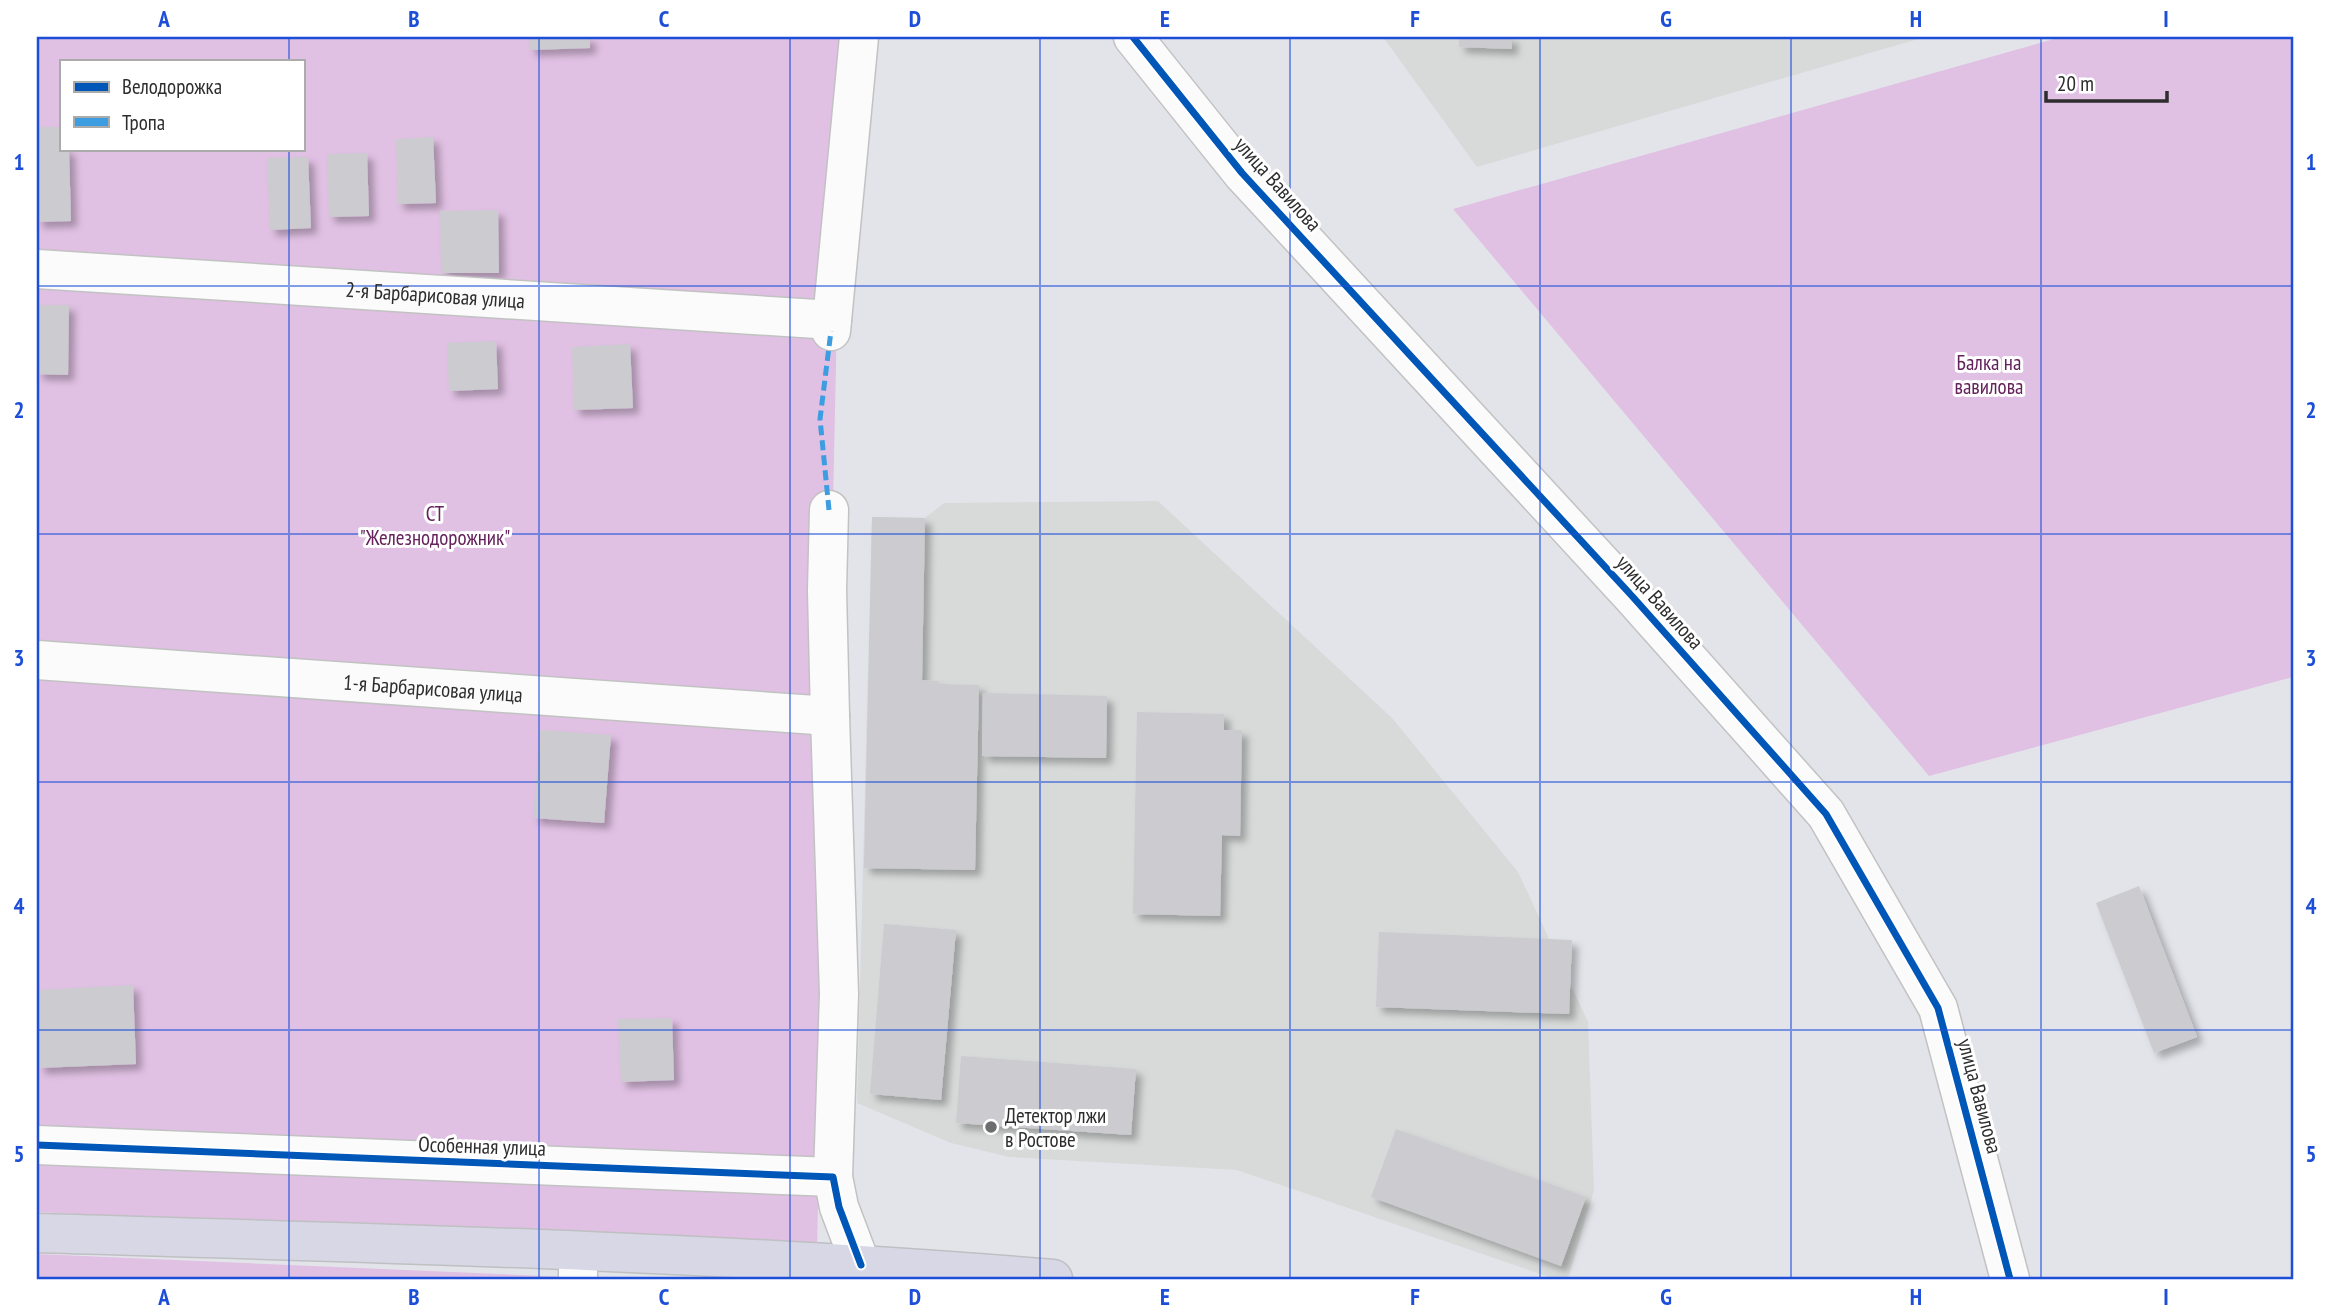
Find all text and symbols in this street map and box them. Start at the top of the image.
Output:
text: A [157,4,170,33]
text: B [408,4,420,33]
text: C [659,4,670,33]
text: D [909,4,921,33]
text: E [1160,4,1170,33]
text: F [1410,4,1420,33]
text: G [1660,4,1672,33]
text: H [1910,4,1922,33]
text: I [2163,4,2169,33]
legend [60,60,304,150]
scale bar [2046,60,2167,104]
text: 20 m [2057,70,2094,97]
text: Велодорожка [122,73,222,100]
text: Тропа [122,109,165,136]
street label: улица Вавилова [1228,131,1328,237]
text: 1 [14,147,25,176]
text: 1 [2306,147,2317,176]
street label: 2-я Барбарисовая улица [345,275,526,314]
park label: Балка на вавилова [1954,349,2024,400]
text: 2 [14,395,25,424]
text: 2 [2306,395,2317,424]
park label: СТ "Железнодорожник" [360,500,510,551]
street label: улица Вавилова [1610,549,1710,655]
text: 3 [14,643,25,672]
text: 3 [2306,643,2317,672]
street label: 1-я Барбарисовая улица [342,668,524,708]
text: 4 [14,891,25,920]
text: 4 [2306,891,2317,920]
street label: улица Вавилова [1952,1036,2008,1156]
place label: Детектор лжи в Ростове [1005,1102,1106,1153]
marker: Детектор лжи в Ростове [983,1119,999,1135]
street label: Особенная улица [418,1130,546,1162]
text: 5 [14,1139,25,1168]
text: 5 [2306,1139,2317,1168]
text: A [157,1282,170,1311]
text: B [408,1282,420,1311]
text: C [659,1282,670,1311]
text: D [909,1282,921,1311]
text: E [1160,1282,1170,1311]
text: F [1410,1282,1420,1311]
text: G [1660,1282,1672,1311]
text: H [1910,1282,1922,1311]
text: I [2163,1282,2169,1311]

